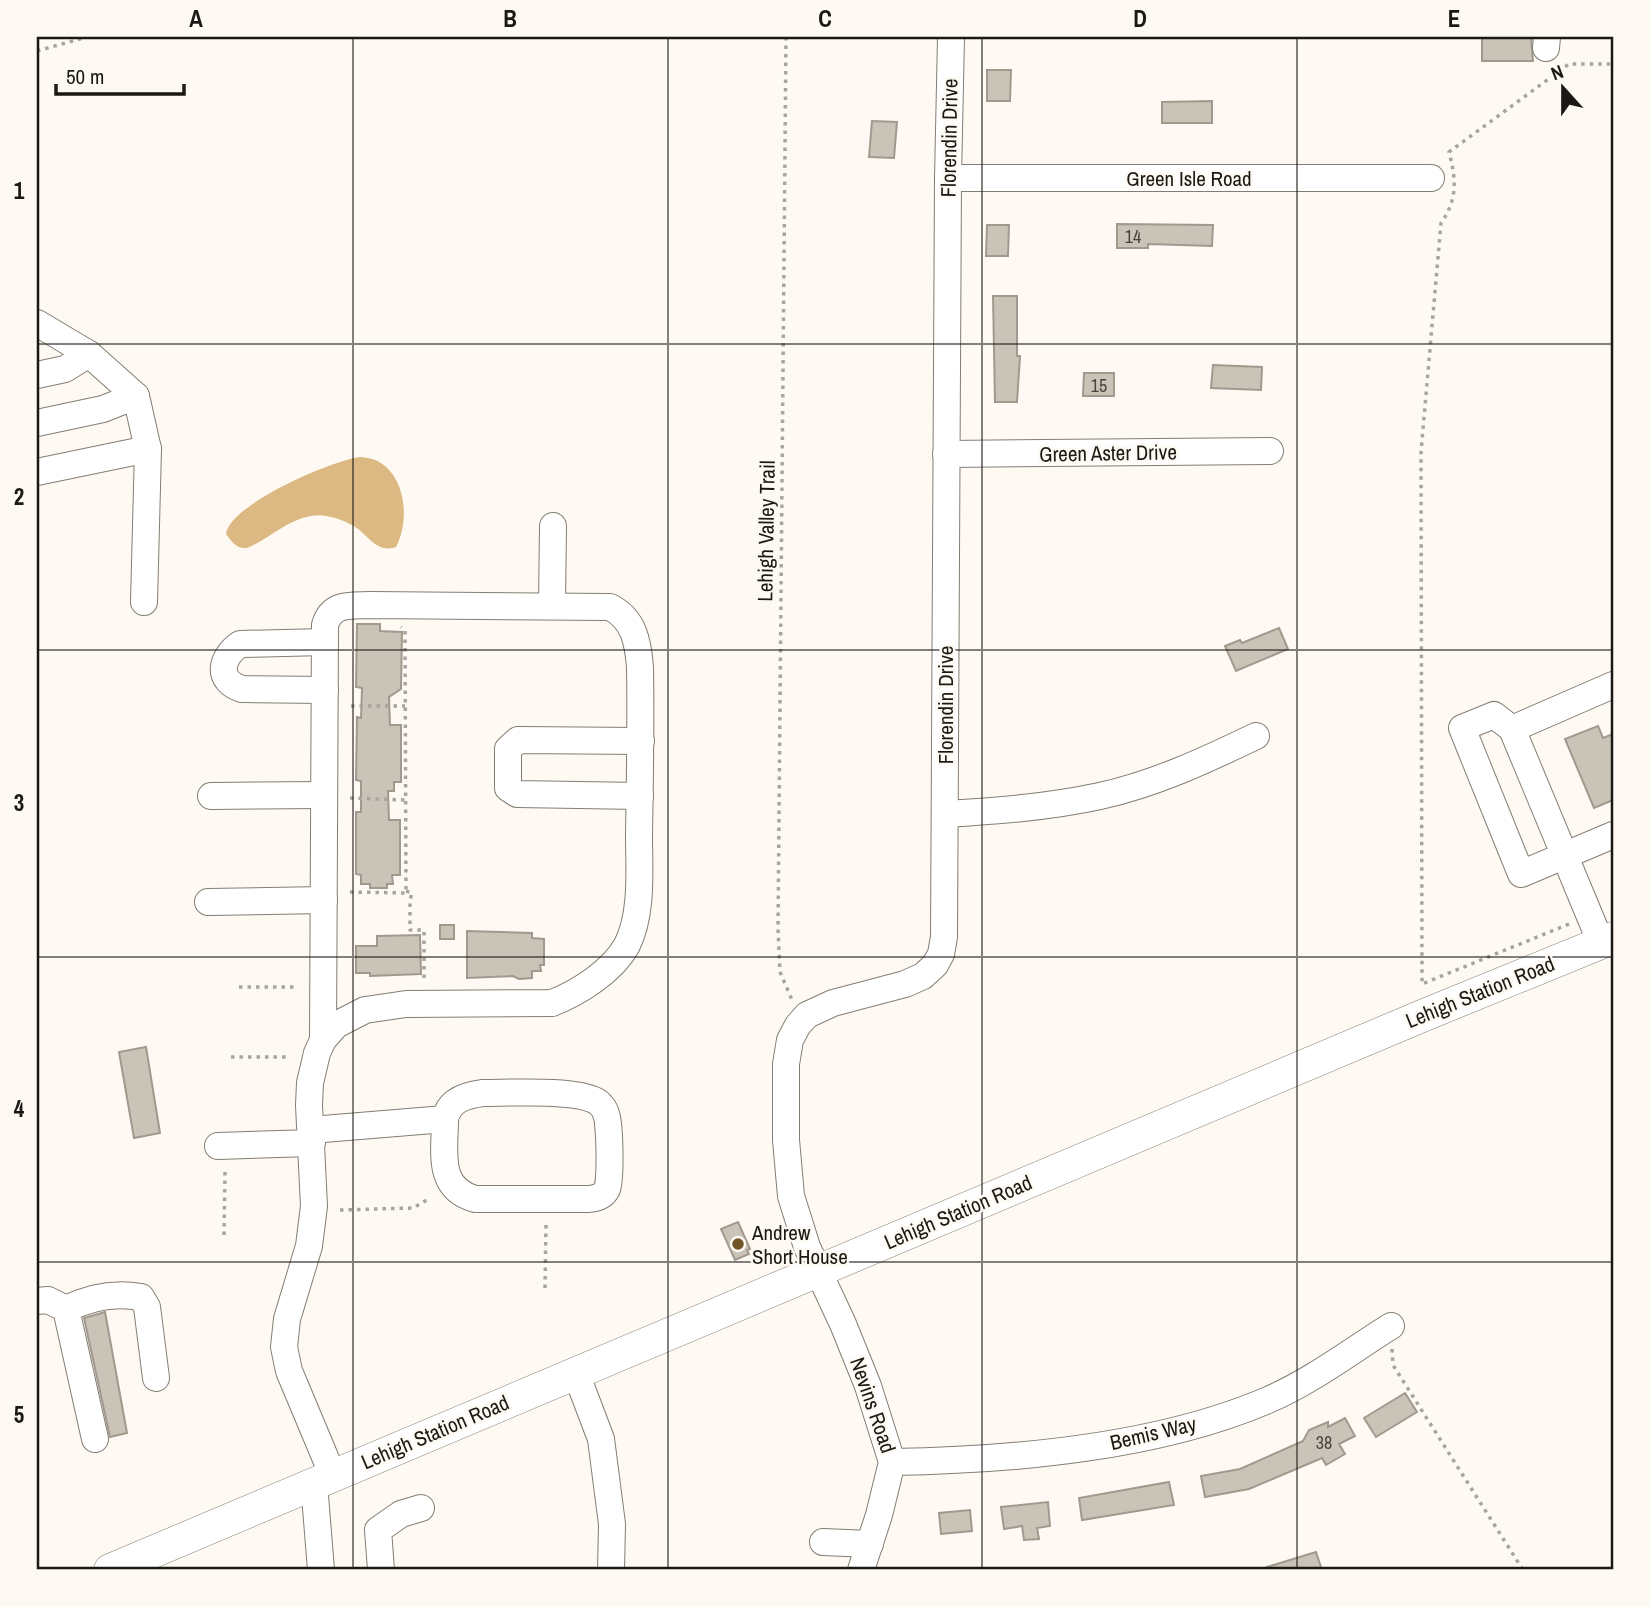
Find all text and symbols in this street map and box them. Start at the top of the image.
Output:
text: A [189,3,203,34]
text: B [503,3,517,34]
text: C [818,3,832,34]
text: D [1133,3,1147,34]
text: E [1448,3,1460,34]
scale bar [56,52,184,96]
north arrow [1528,52,1598,122]
text: N [1547,58,1567,86]
text: 50 m [66,62,104,91]
street label: Florendin Drive [933,78,965,198]
street label: Green Isle Road [1126,164,1252,193]
text: 1 [14,175,25,206]
house number: 14 [1125,224,1141,249]
house number: 15 [1091,373,1107,398]
street label: Green Aster Drive [1039,437,1177,469]
street label: Lehigh Valley Trail [750,460,782,602]
text: 2 [14,481,24,512]
street label: Florendin Drive [931,646,960,764]
text: 3 [14,787,24,818]
street label: Lehigh Station Road [1401,949,1559,1035]
text: 4 [14,1093,25,1124]
street label: Lehigh Station Road [880,1168,1036,1256]
place label: Andrew Short House [751,1218,848,1271]
marker: Andrew Short House [730,1236,746,1252]
street label: Nevins Road [843,1353,903,1457]
street label: Lehigh Station Road [357,1388,513,1476]
text: 5 [14,1399,24,1430]
street label: Bemis Way [1107,1409,1199,1457]
house number: 38 [1316,1430,1332,1455]

